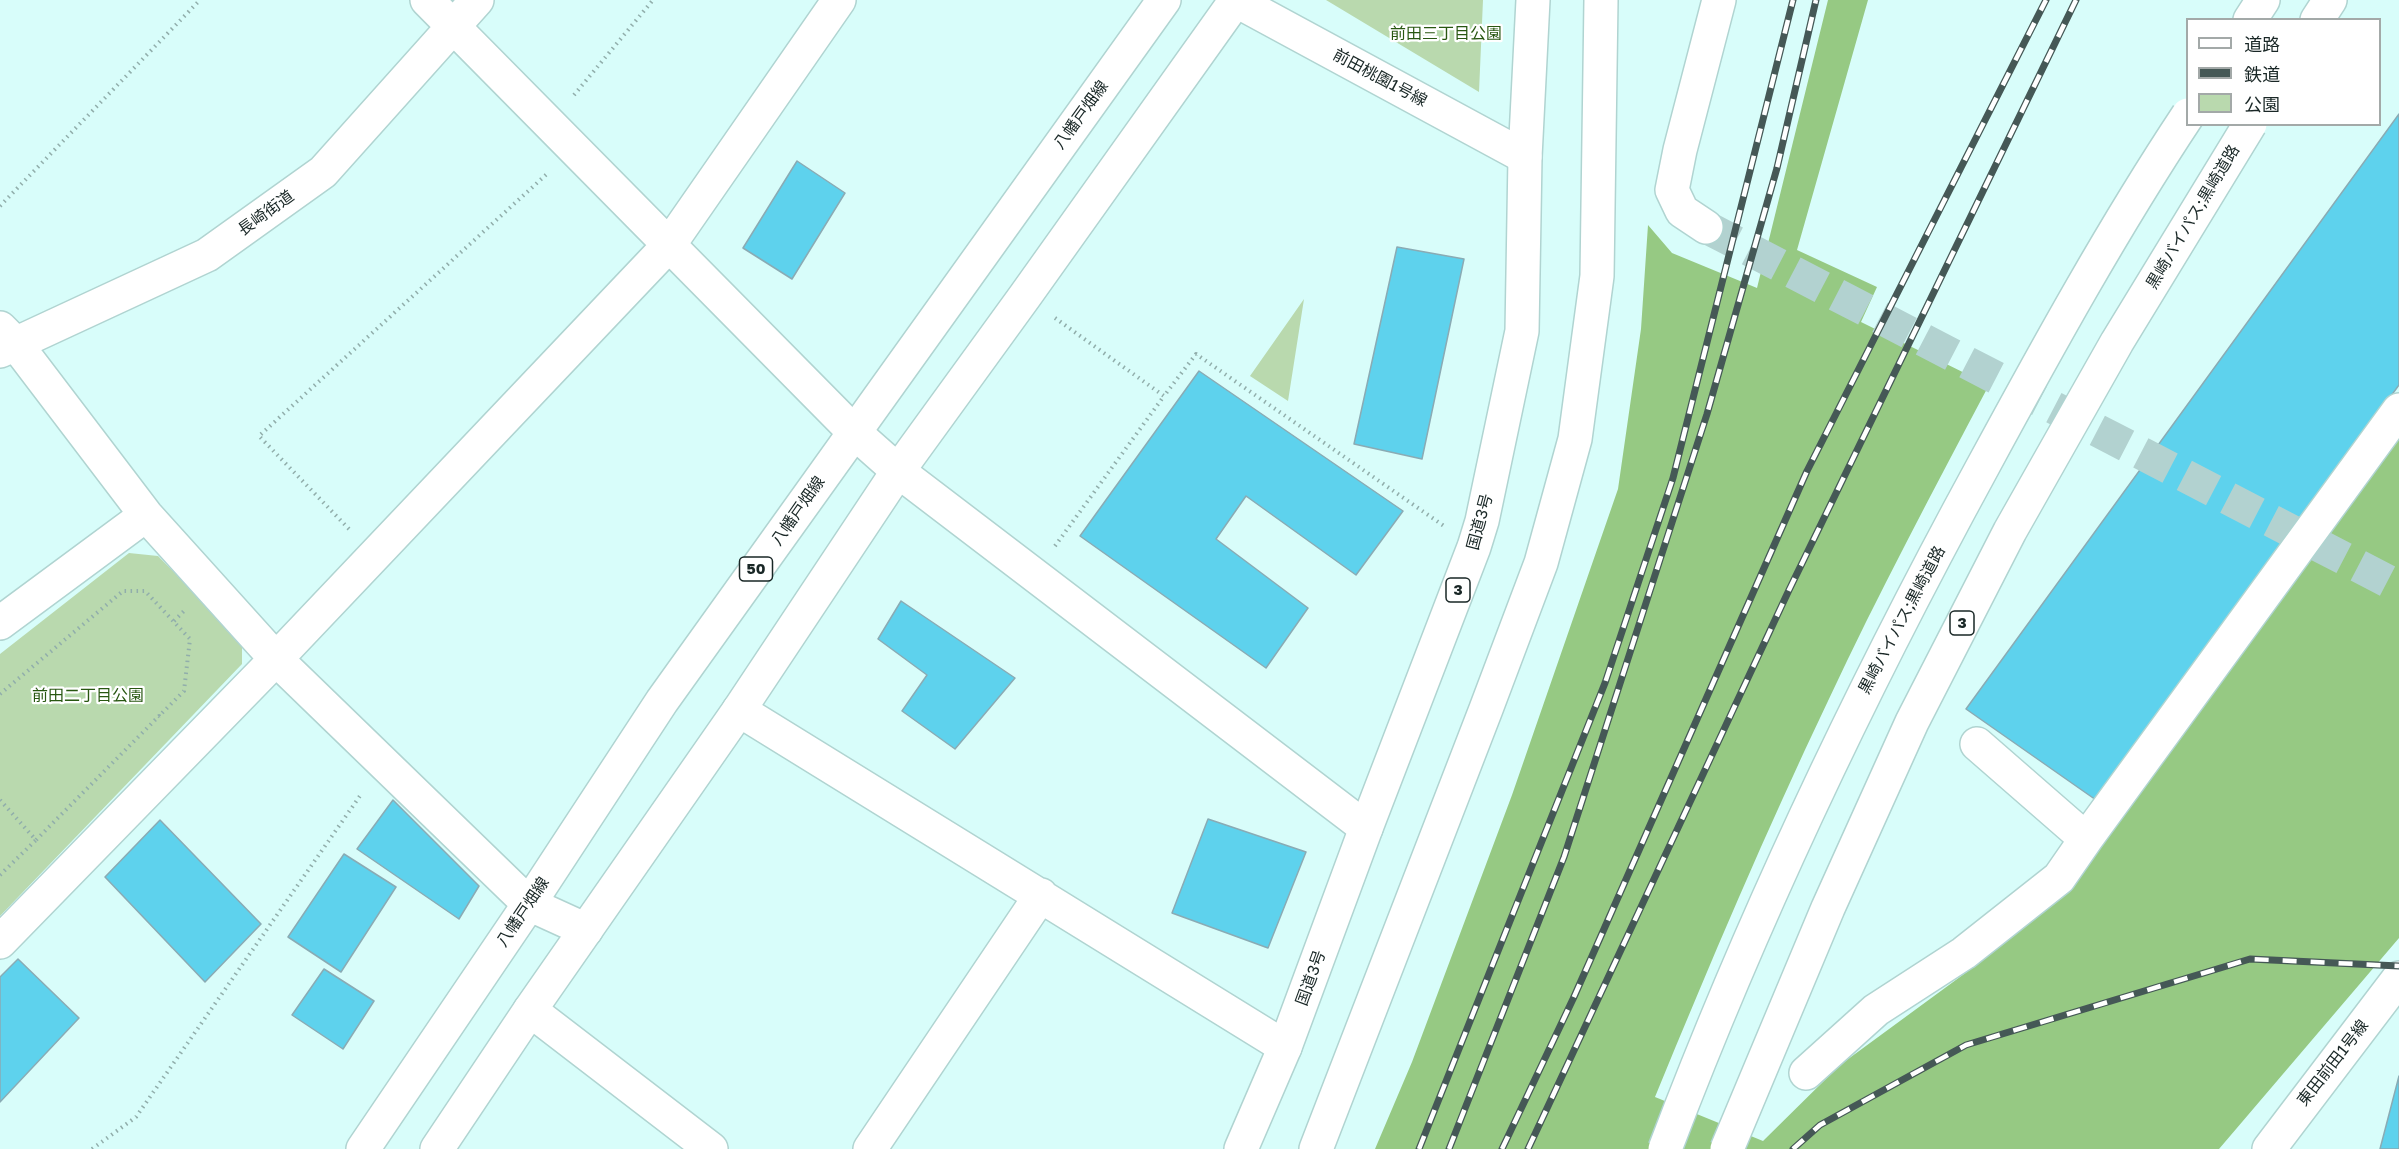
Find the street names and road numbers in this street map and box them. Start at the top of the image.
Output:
street label: 前田桃園1号線 [1330,45,1430,111]
street label: 八幡戸畑線 [1050,77,1112,153]
street label: 黒崎バイパス;黒崎道路 [2142,141,2244,293]
street label: 長崎街道 [234,186,298,240]
street label: 八幡戸畑線 [767,473,829,549]
street label: 国道3号 [1463,492,1497,552]
street label: 黒崎バイパス;黒崎道路 [1855,543,1949,697]
road number: 50 [740,557,772,581]
road number: 3 [1446,578,1470,602]
road number: 3 [1950,611,1974,635]
street label: 八幡戸畑線 [493,873,553,951]
street label: 国道3号 [1292,948,1330,1008]
street label: 東田前田1号線 [2293,1016,2373,1110]

